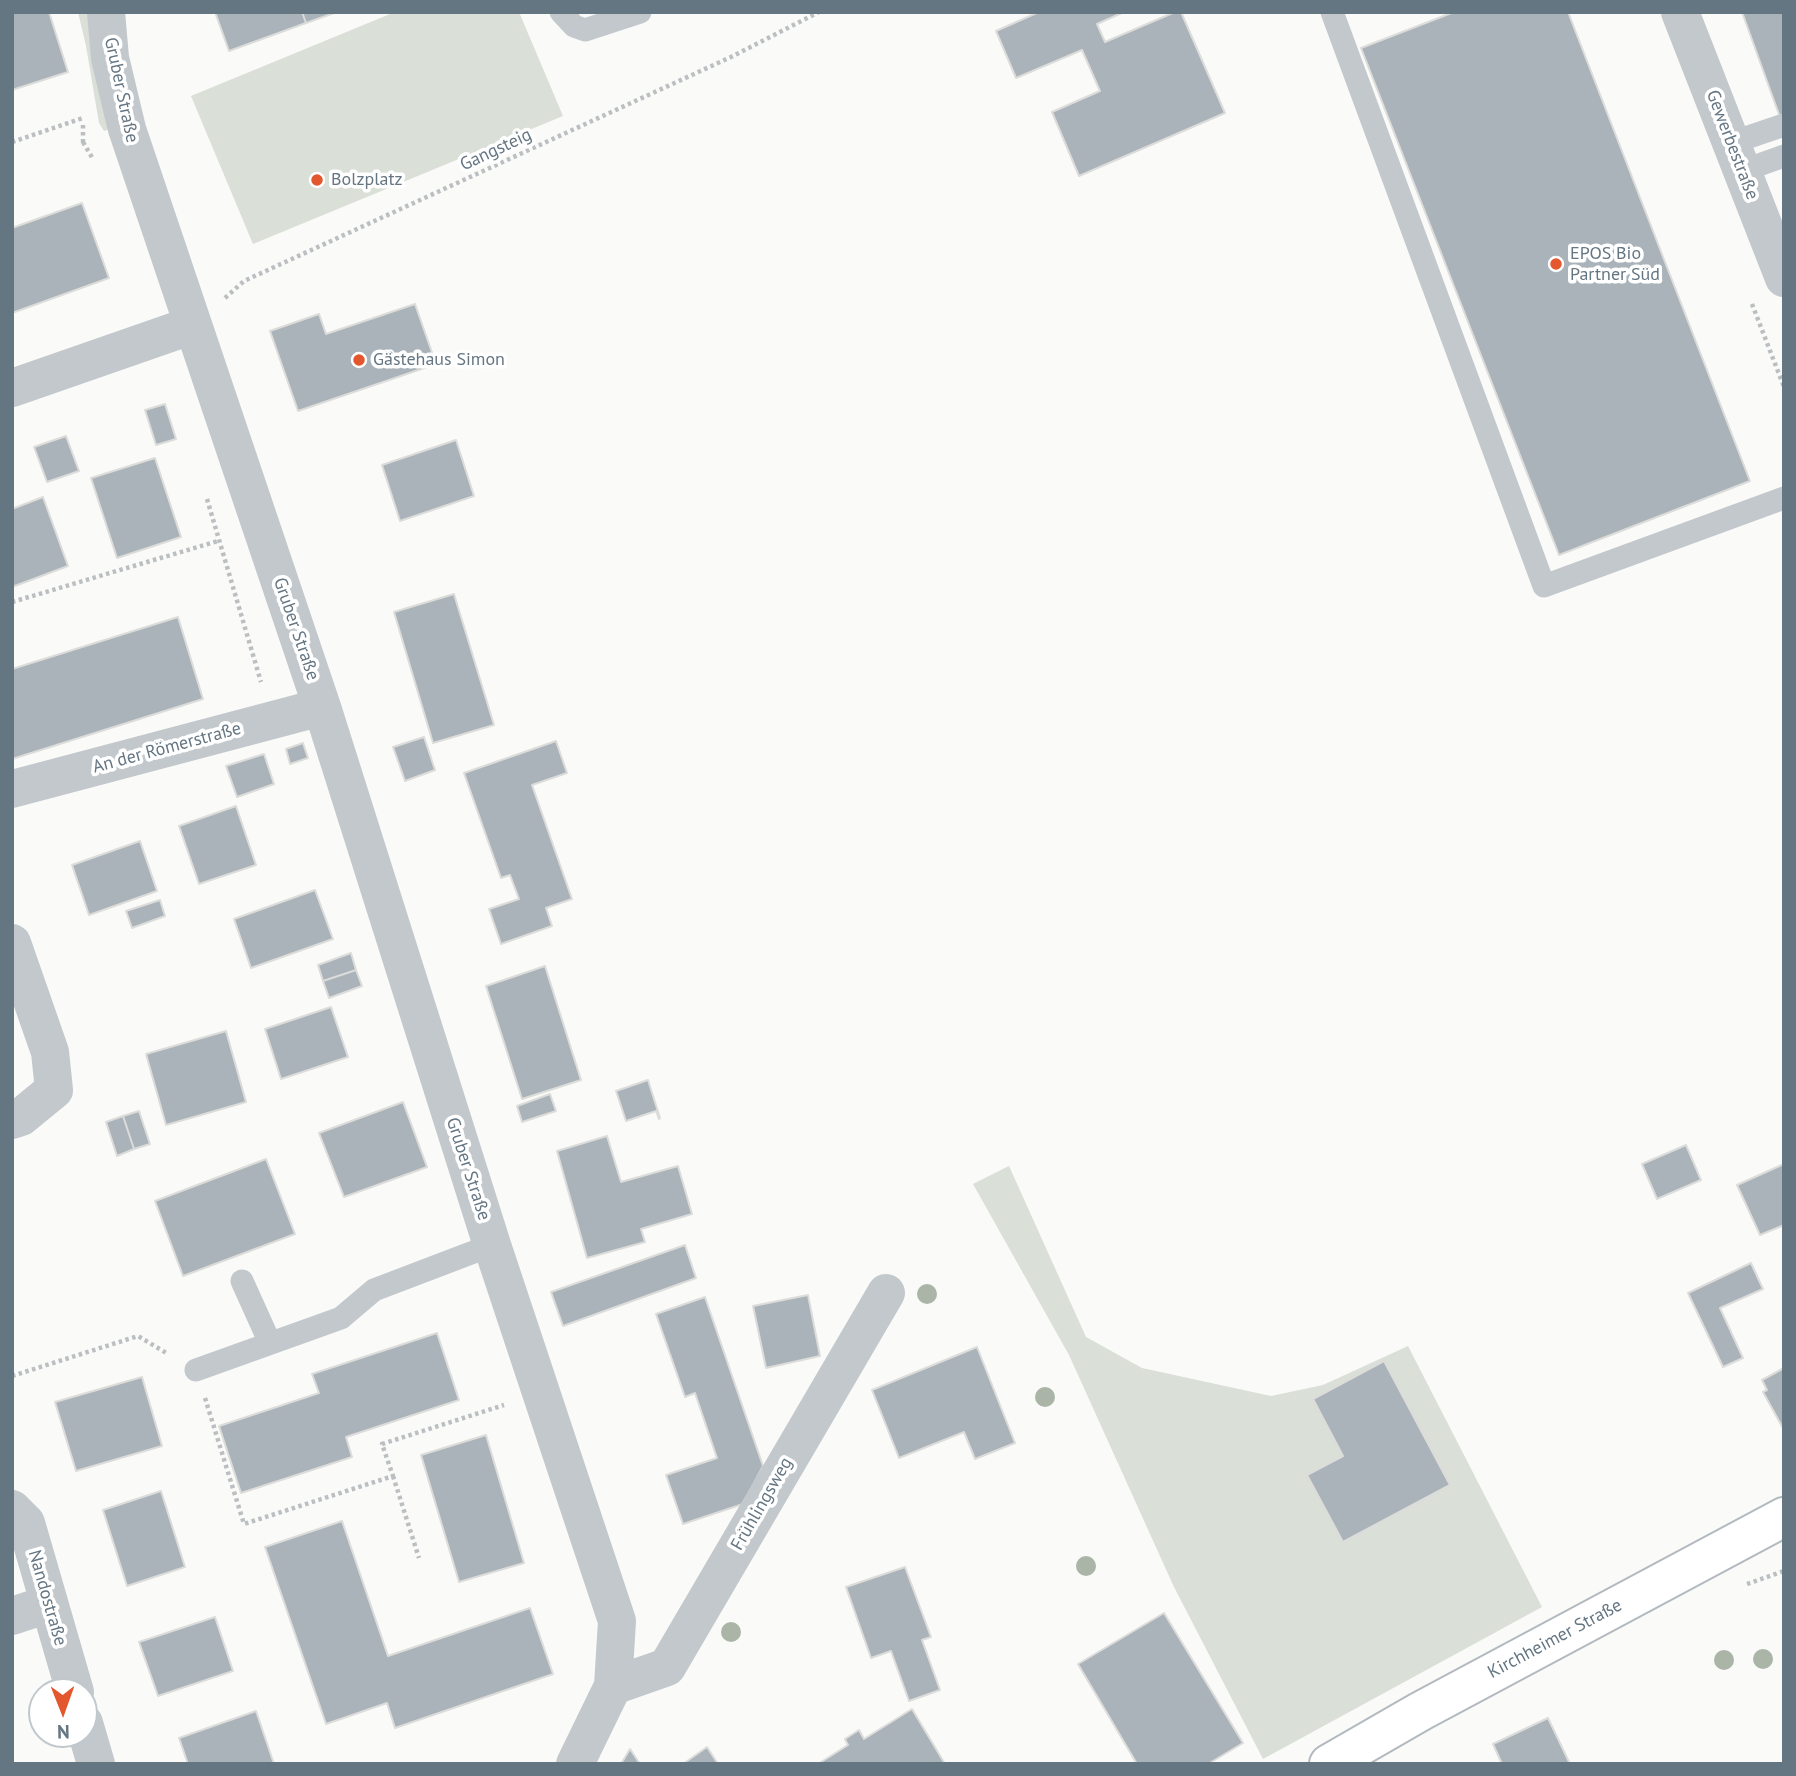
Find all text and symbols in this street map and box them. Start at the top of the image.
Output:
street label: Gruber Straße [99,35,143,145]
street label: Gewerbestraße [1701,87,1763,203]
street label: Gangsteig [457,124,535,176]
place label: Bolzplatz [331,169,403,191]
marker: Bolzplatz [309,172,325,188]
place label: EPOS Bio Partner Süd [1570,243,1660,286]
marker: EPOS Bio Partner Süd [1548,256,1564,272]
place label: Gästehaus Simon [373,349,505,371]
marker: Gästehaus Simon [351,352,367,368]
street label: Gruber Straße [268,575,324,683]
street label: An der Römerstraße [90,718,244,778]
street label: Gruber Straße [441,1115,495,1223]
street label: Frühlingsweg [727,1454,797,1554]
street label: Nandostraße [23,1548,71,1648]
street label: Kirchheimer Straße [1484,1595,1626,1683]
north arrow [28,1678,98,1748]
text: N [57,1720,70,1744]

